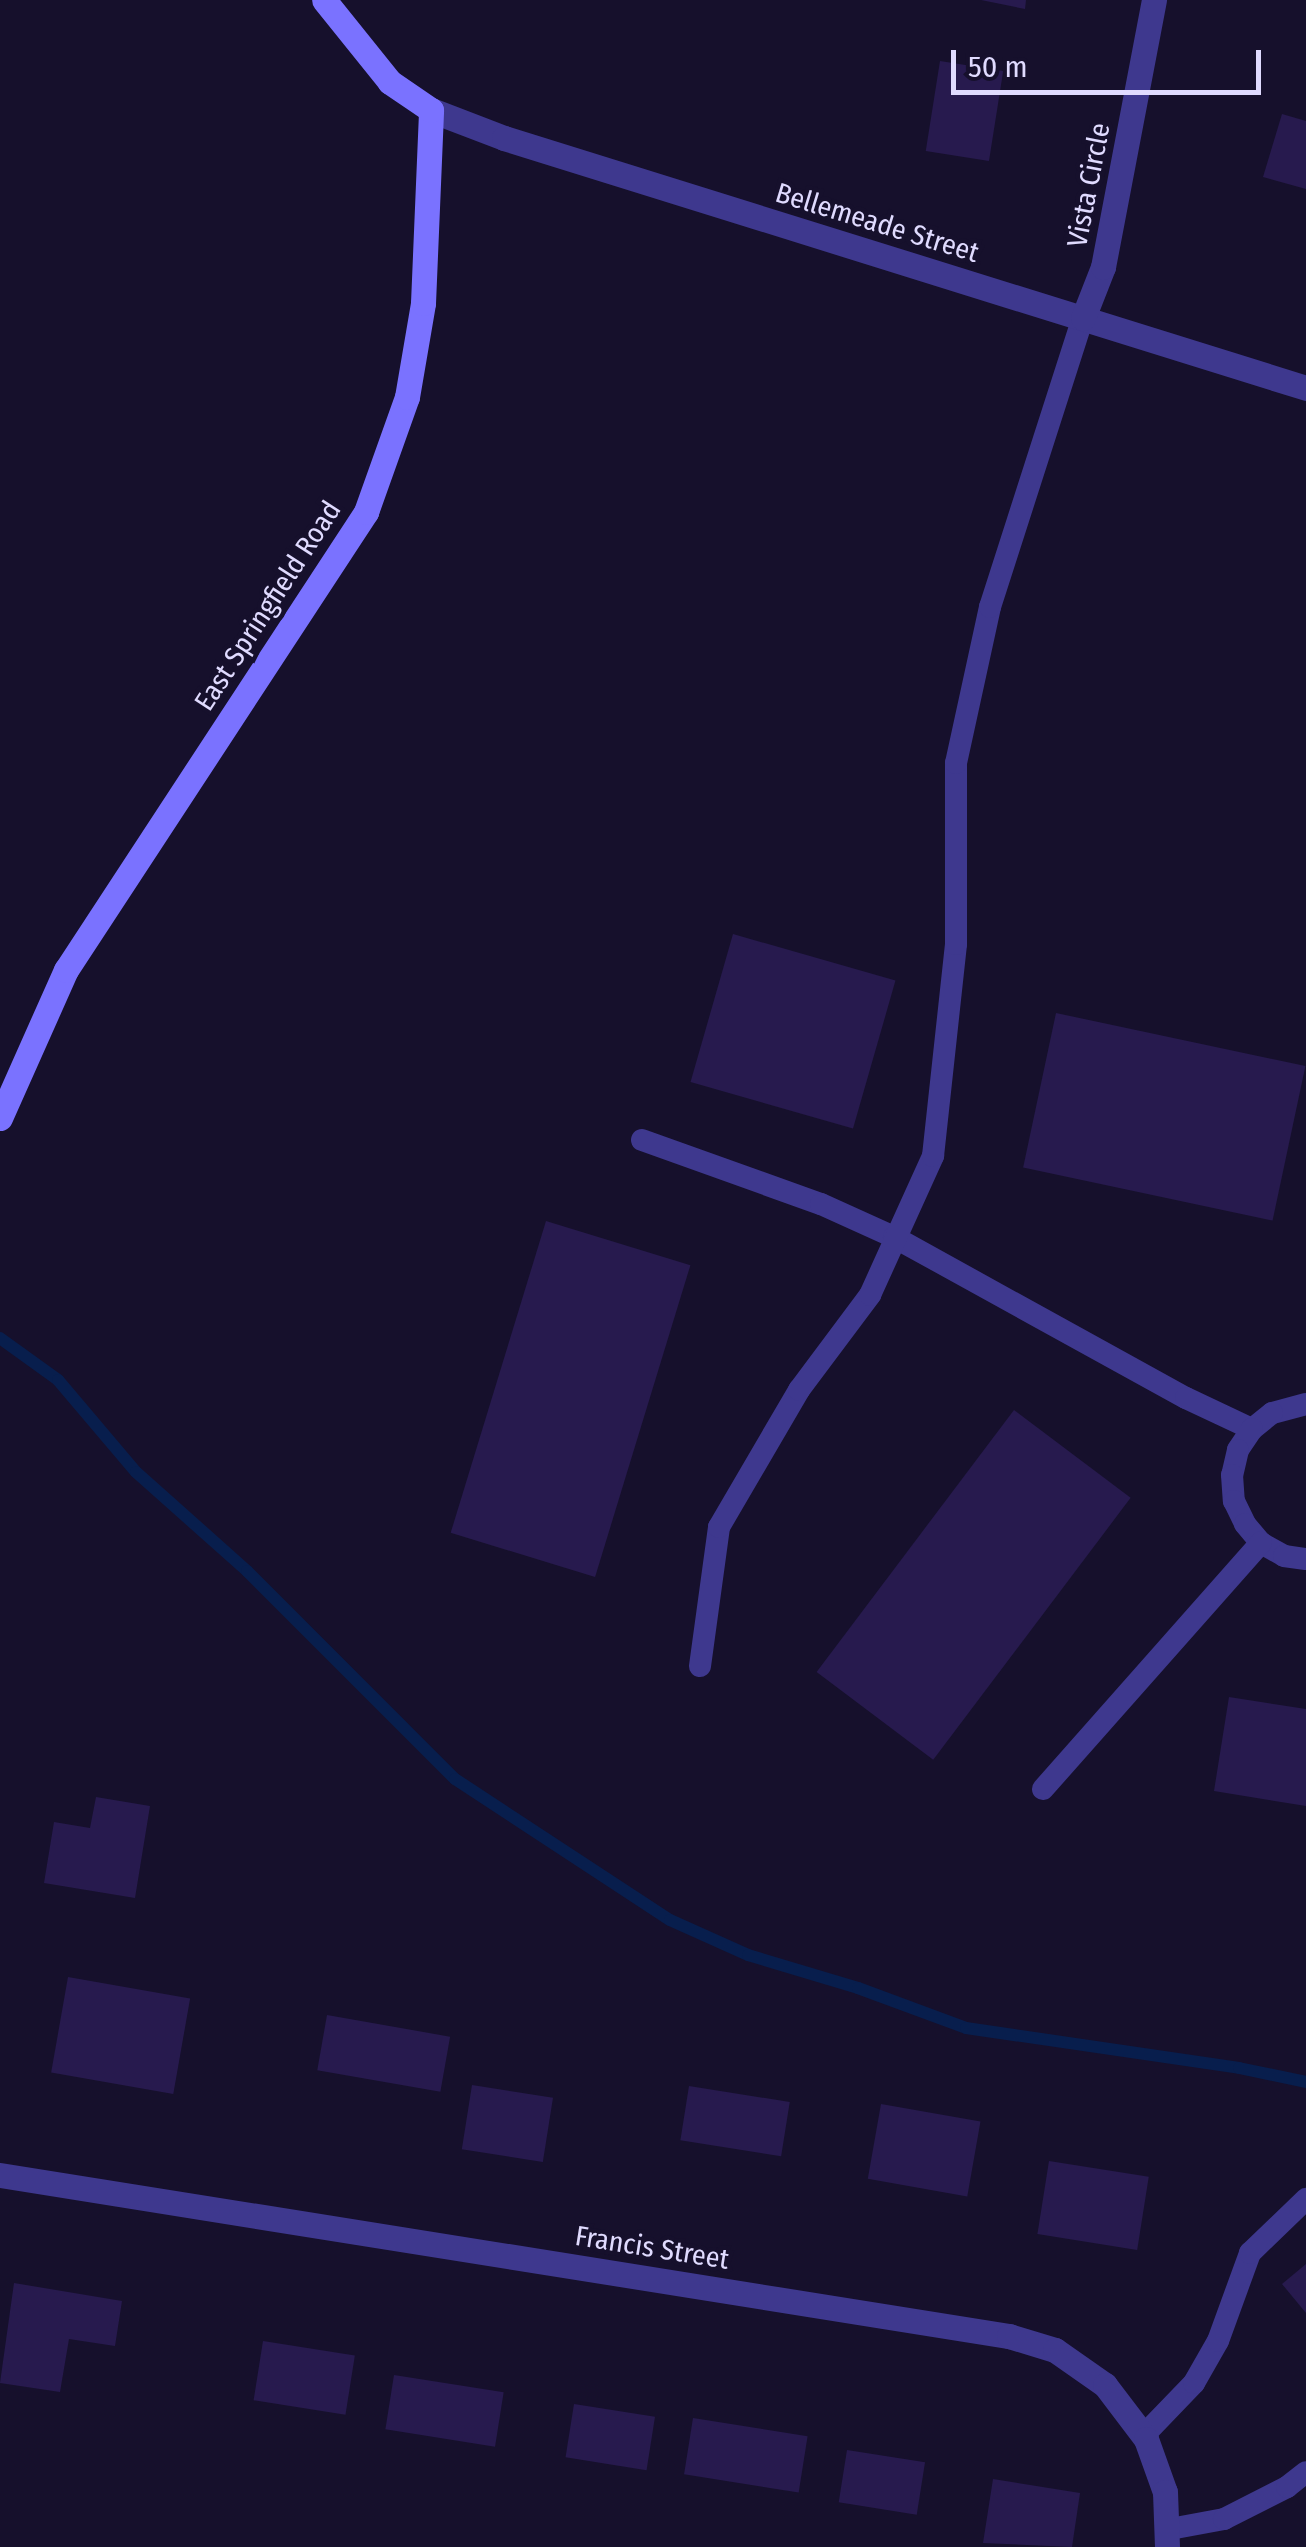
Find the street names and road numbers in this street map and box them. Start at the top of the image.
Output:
street label: Vista Circle [1061,120,1117,250]
street label: Bellemeade Street [771,176,983,270]
street label: East Springfield Road [188,495,348,717]
street label: Francis Street [573,2219,731,2277]

